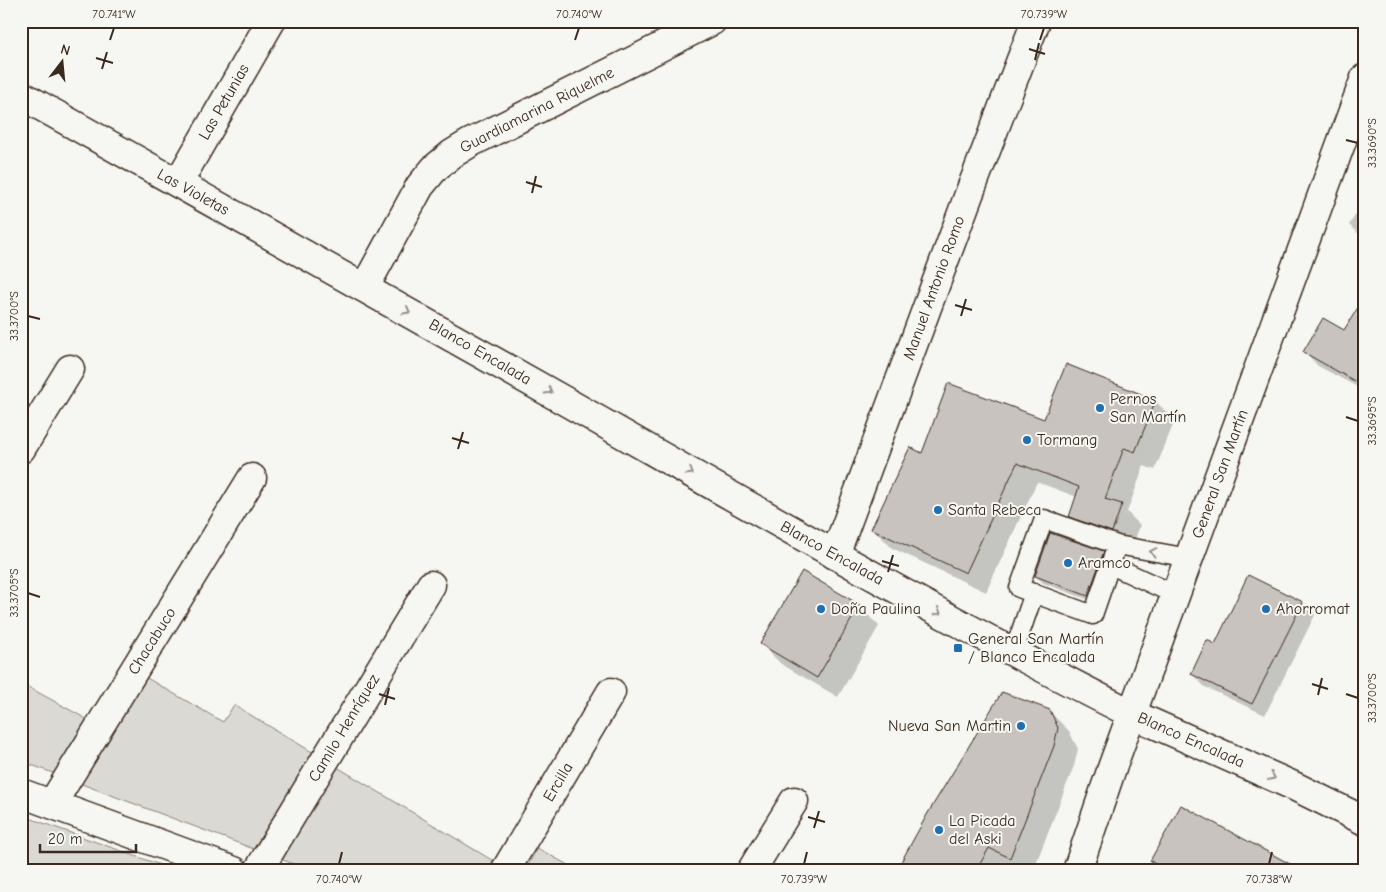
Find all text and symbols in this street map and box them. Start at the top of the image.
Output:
text: 70.741°W [92,7,136,21]
text: 70.740°W [556,7,603,21]
text: 70.739°W [1021,7,1068,21]
north arrow [38,38,88,88]
text: N [59,41,72,59]
street label: Las Petunias [195,61,253,143]
street label: Guardiamarina Riquelme [457,63,617,157]
text: 33.3690°S [1365,118,1379,168]
street label: Las Violetas [154,165,232,219]
street label: Manuel Antonio Romo [900,213,968,363]
text: 33.3700°S [7,291,21,341]
one-way arrow [402,305,411,315]
street label: Blanco Encalada [426,315,534,389]
one-way arrow [543,385,552,395]
place label: Pernos San Martín [1110,390,1186,426]
text: 33.3695°S [1365,396,1379,446]
marker: Pernos San Martín [1094,402,1106,414]
street label: General San Martín [1188,407,1252,541]
place label: Tormang [1037,431,1098,449]
marker: Tormang [1021,434,1033,446]
one-way arrow [684,466,693,476]
place label: Santa Rebeca [948,501,1042,519]
marker: Santa Rebeca [932,504,944,516]
street label: Blanco Encalada [777,517,887,589]
one-way arrow [1149,547,1158,557]
place label: Aramco [1078,554,1131,572]
marker: Aramco [1062,557,1074,569]
text: 33.3705°S [7,568,21,618]
place label: Doña Paulina [831,600,921,618]
place label: Ahorromat [1276,600,1350,618]
marker: Doña Paulina [815,603,827,615]
marker: Ahorromat [1260,603,1272,615]
street label: Chacabuco [124,604,180,678]
one-way arrow [933,605,942,615]
place label: General San Martín / Blanco Encalada [968,630,1104,666]
marker: General San Martín / Blanco Encalada [952,642,964,654]
street label: Camilo Henríquez [305,671,383,785]
text: 33.3700°S [1365,673,1379,723]
street label: Blanco Encalada [1135,708,1247,772]
place label: Nueva San Martin [888,717,1011,735]
marker: Nueva San Martin [1015,720,1027,732]
street label: Ercilla [539,759,577,805]
one-way arrow [1267,770,1276,781]
place label: La Picada del Aski [949,812,1016,848]
scale bar [40,822,136,854]
marker: La Picada del Aski [933,824,945,836]
text: 20 m [48,830,82,848]
text: 70.740°W [316,872,363,886]
text: 70.739°W [781,872,828,886]
text: 70.738°W [1246,872,1293,886]

